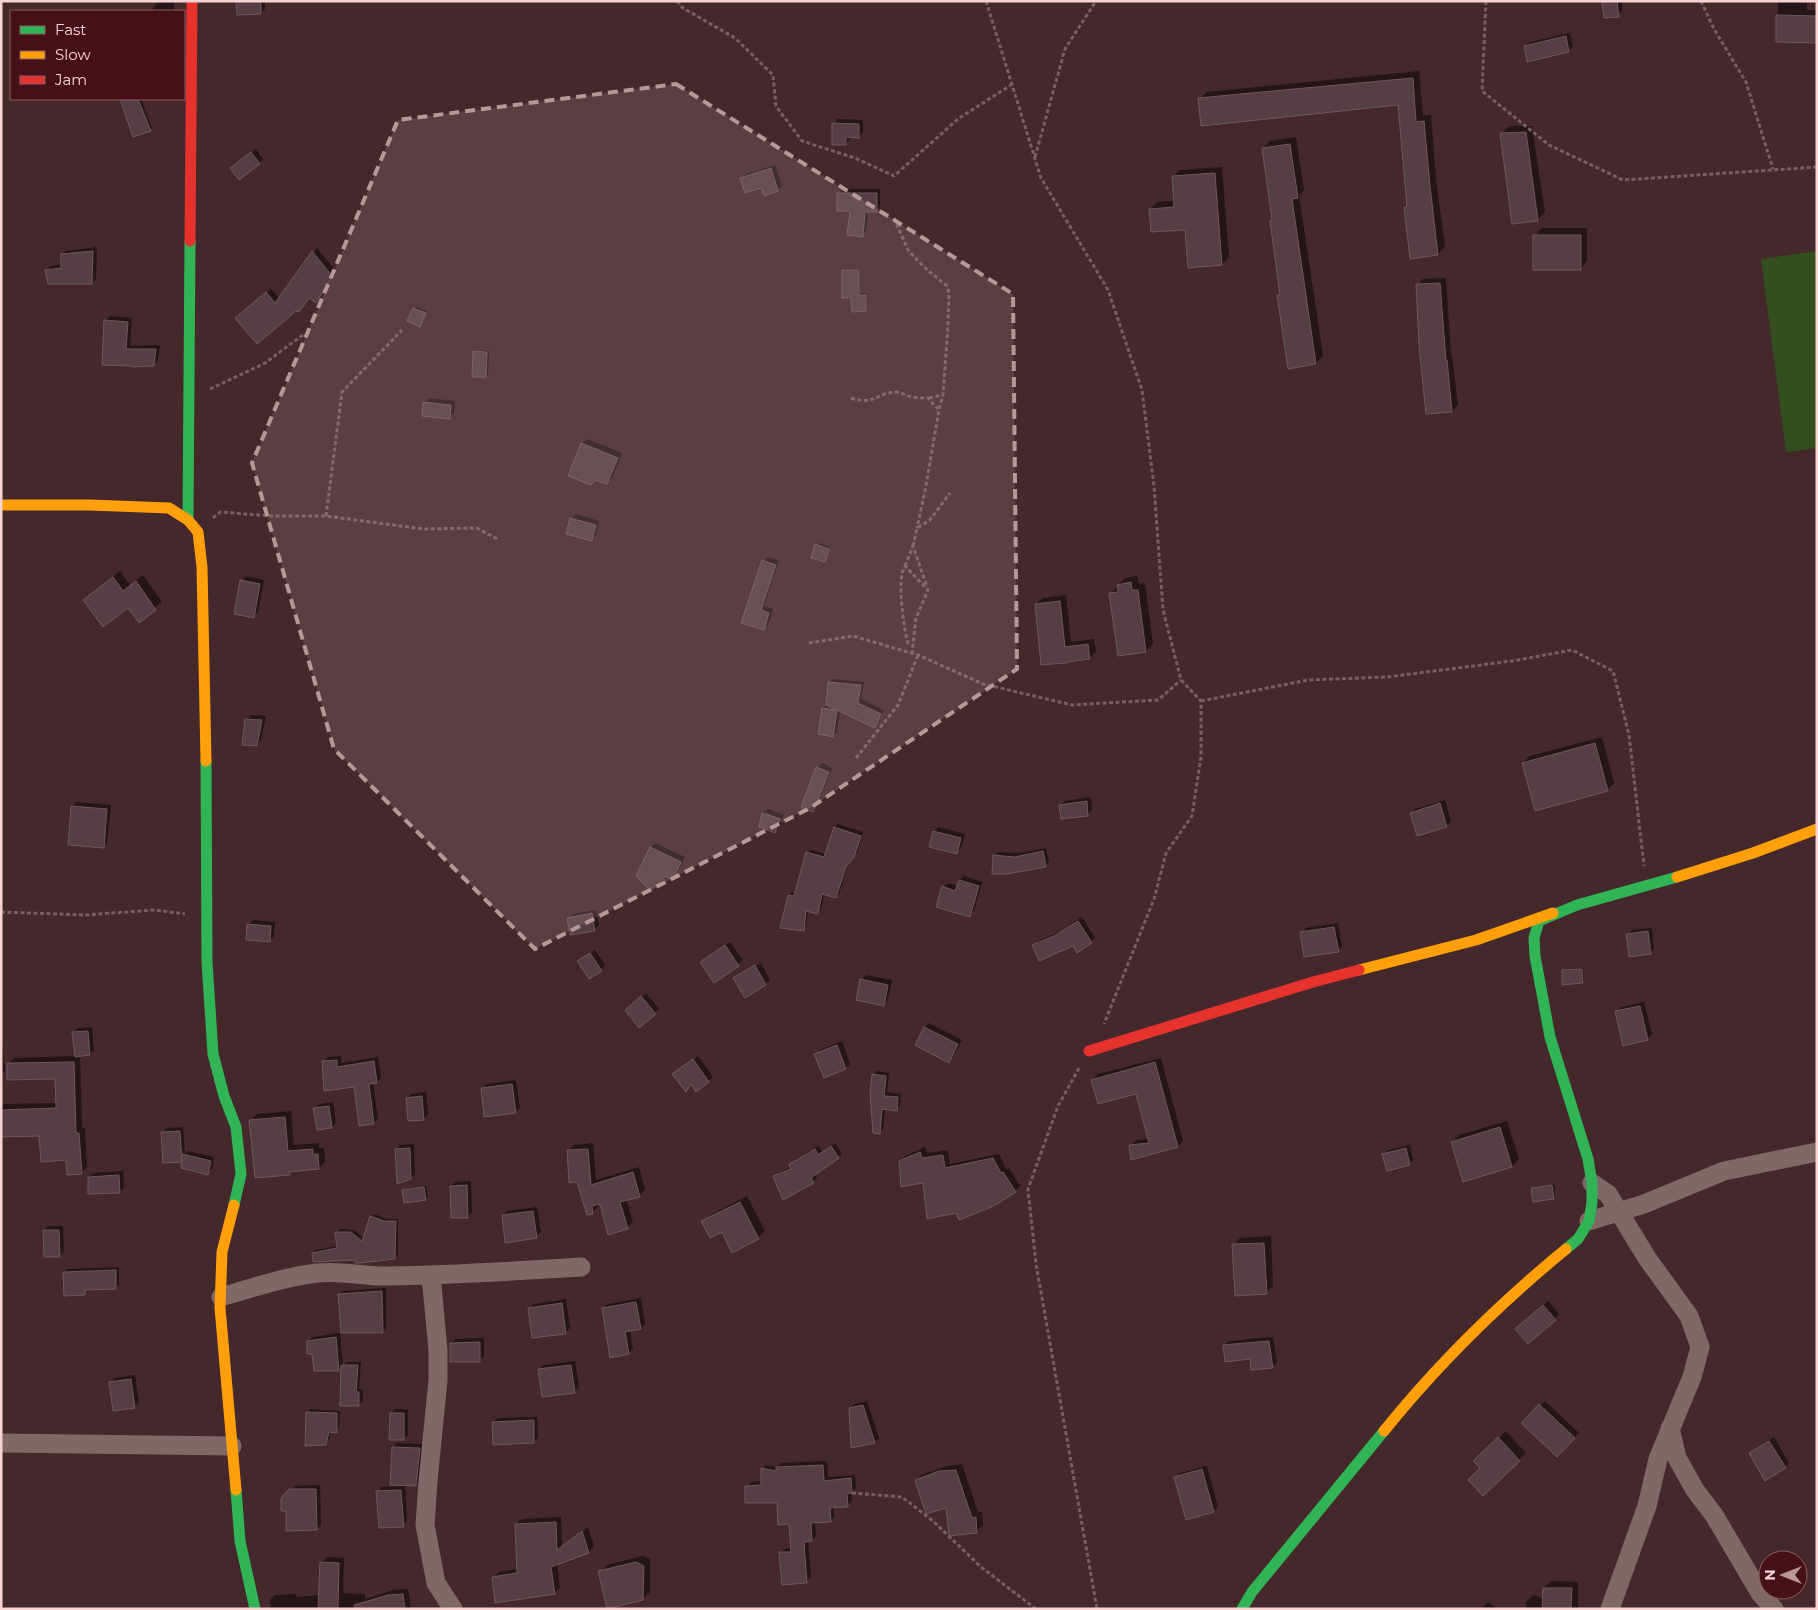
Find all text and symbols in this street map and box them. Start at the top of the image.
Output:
legend [10,10,185,100]
text: Fast [55,20,86,39]
text: Slow [55,45,91,64]
text: Jam [54,70,87,89]
north arrow [1758,1550,1808,1600]
text: N [1761,1569,1779,1581]

